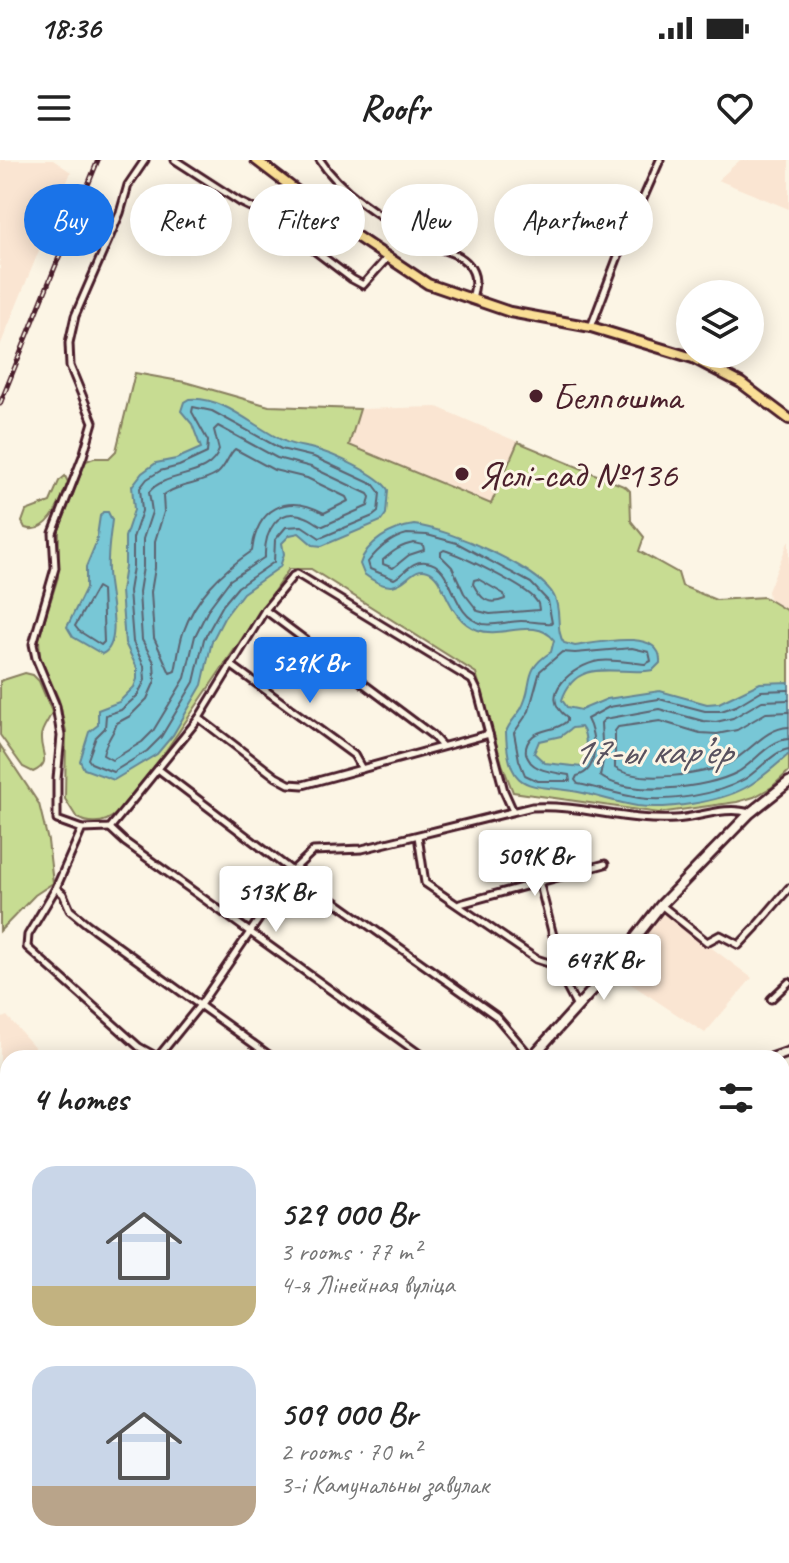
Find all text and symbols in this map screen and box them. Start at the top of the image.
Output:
text: 18:36 [40,9,101,47]
text: Roofr [360,85,429,131]
icon: menu [32,86,76,130]
icon: heart [713,86,757,130]
chip: Buy [24,184,114,256]
chip: Rent [130,184,232,256]
chip: Filters [248,184,365,256]
chip: New [381,184,478,256]
chip: Apartment [494,184,653,256]
map controls [676,280,764,368]
button: layers [676,280,764,368]
place label: Белпошта [552,373,685,420]
marker: Белпошта [527,387,545,405]
place label: Яслі-сад №136 [478,451,679,498]
marker: Яслі-сад №136 [453,465,471,483]
pin: 529K Br [236,637,384,705]
text: 529K Br [272,646,348,679]
water label: 17-ы кар’ер [571,726,736,776]
pin: 509K Br [461,830,609,898]
text: 509K Br [497,839,573,872]
pin: 513K Br [202,866,350,934]
text: 513K Br [237,875,315,908]
pin: 647K Br [530,934,678,1002]
text: 647K Br [565,943,643,976]
icon: filters [714,1076,758,1120]
text: 4 homes [32,1077,128,1120]
text: 529 000 Br [280,1192,417,1235]
icon: home [96,1198,192,1294]
text: 3 rooms · 77 m² [280,1235,421,1268]
text: 4-я Лінейная вуліца [280,1268,455,1301]
text: 509 000 Br [280,1392,417,1435]
icon: home [96,1398,192,1494]
text: 2 rooms · 70 m² [280,1435,421,1468]
text: 3-і Камунальны завулак [280,1468,489,1501]

